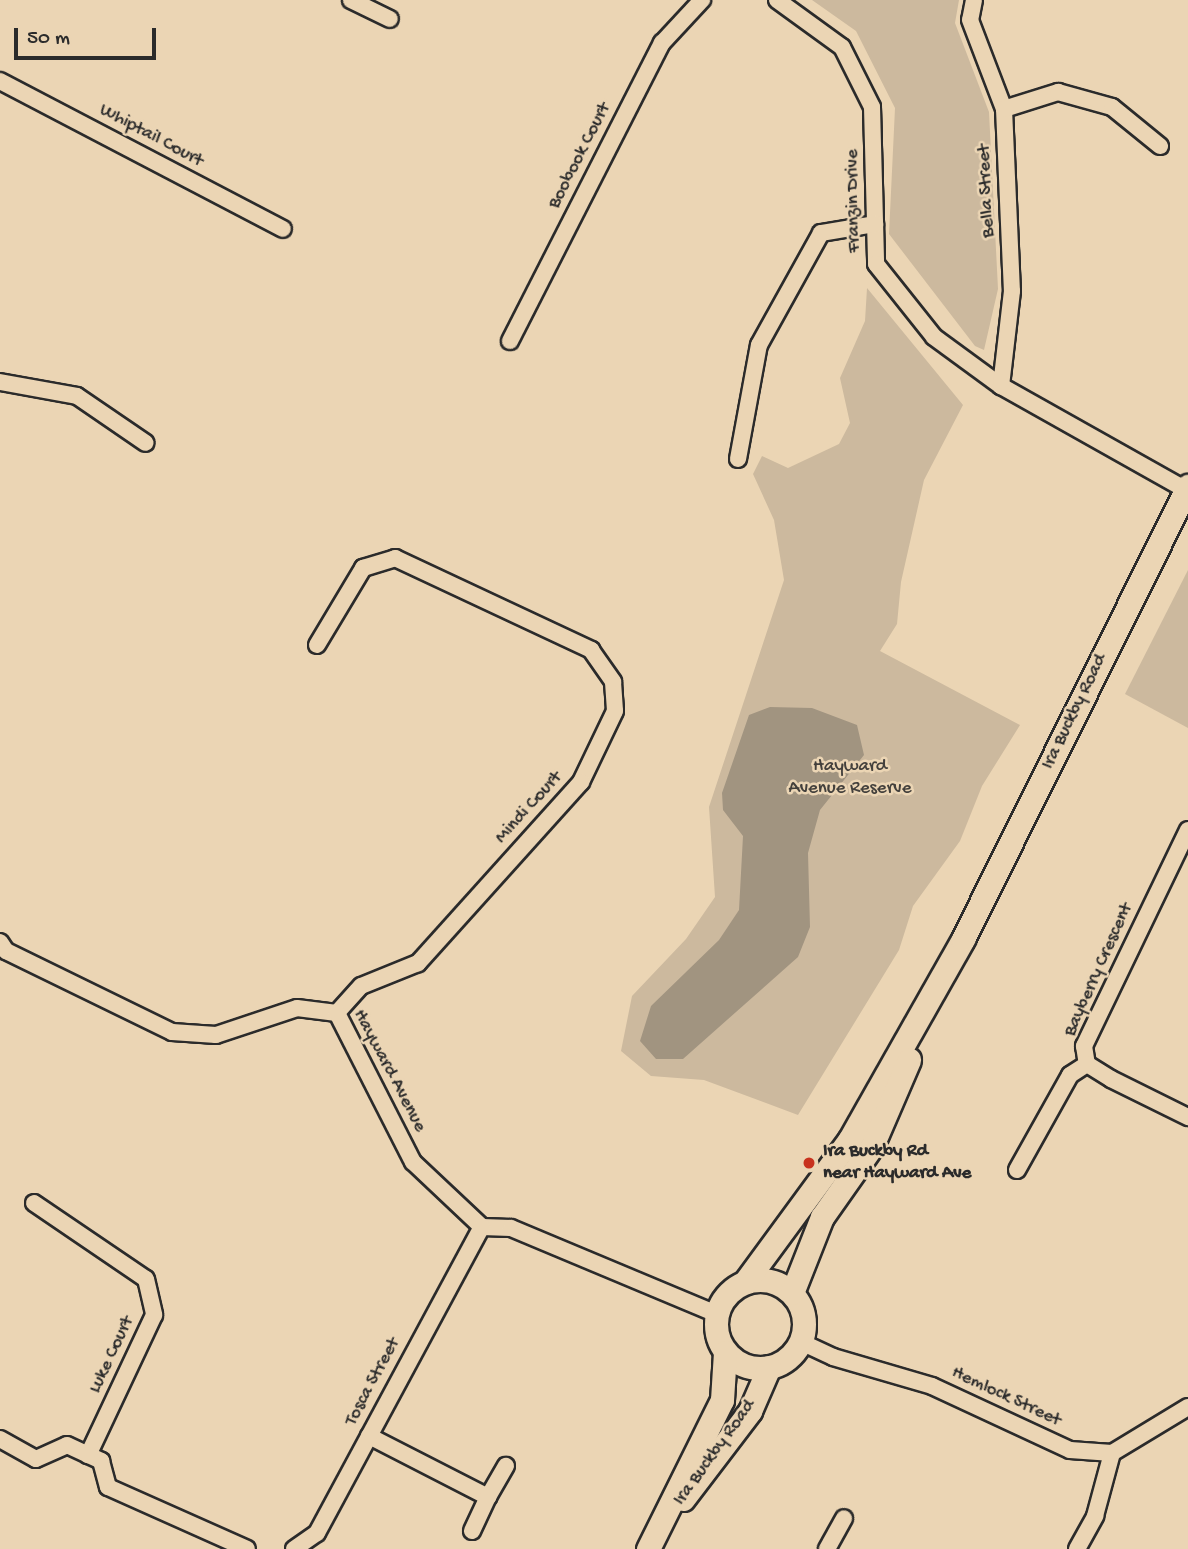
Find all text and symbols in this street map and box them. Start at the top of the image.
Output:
scale bar [18,14,159,58]
text: 50 m [27,27,70,52]
street label: Whiptail Court [95,99,207,173]
street label: Boobook Court [544,99,616,213]
street label: Bella Street [973,144,1001,238]
street label: Franzin Drive [842,149,866,253]
street label: Ira Buckby Road [1037,651,1113,773]
park label: Hayward Avenue Reserve [788,756,912,800]
street label: Mindi Court [491,767,567,849]
street label: Bayberry Crescent [1059,900,1139,1040]
street label: Hayward Avenue [347,1006,431,1136]
place label: Ira Buckby Rd near Hayward Ave [823,1141,971,1185]
marker: Ira Buckby Rd near Hayward Ave [801,1155,817,1171]
street label: Luke Court [84,1313,140,1397]
street label: Tosca Street [340,1334,406,1430]
street label: Hemlock Street [948,1362,1064,1432]
street label: Ira Buckby Road [669,1396,761,1510]

